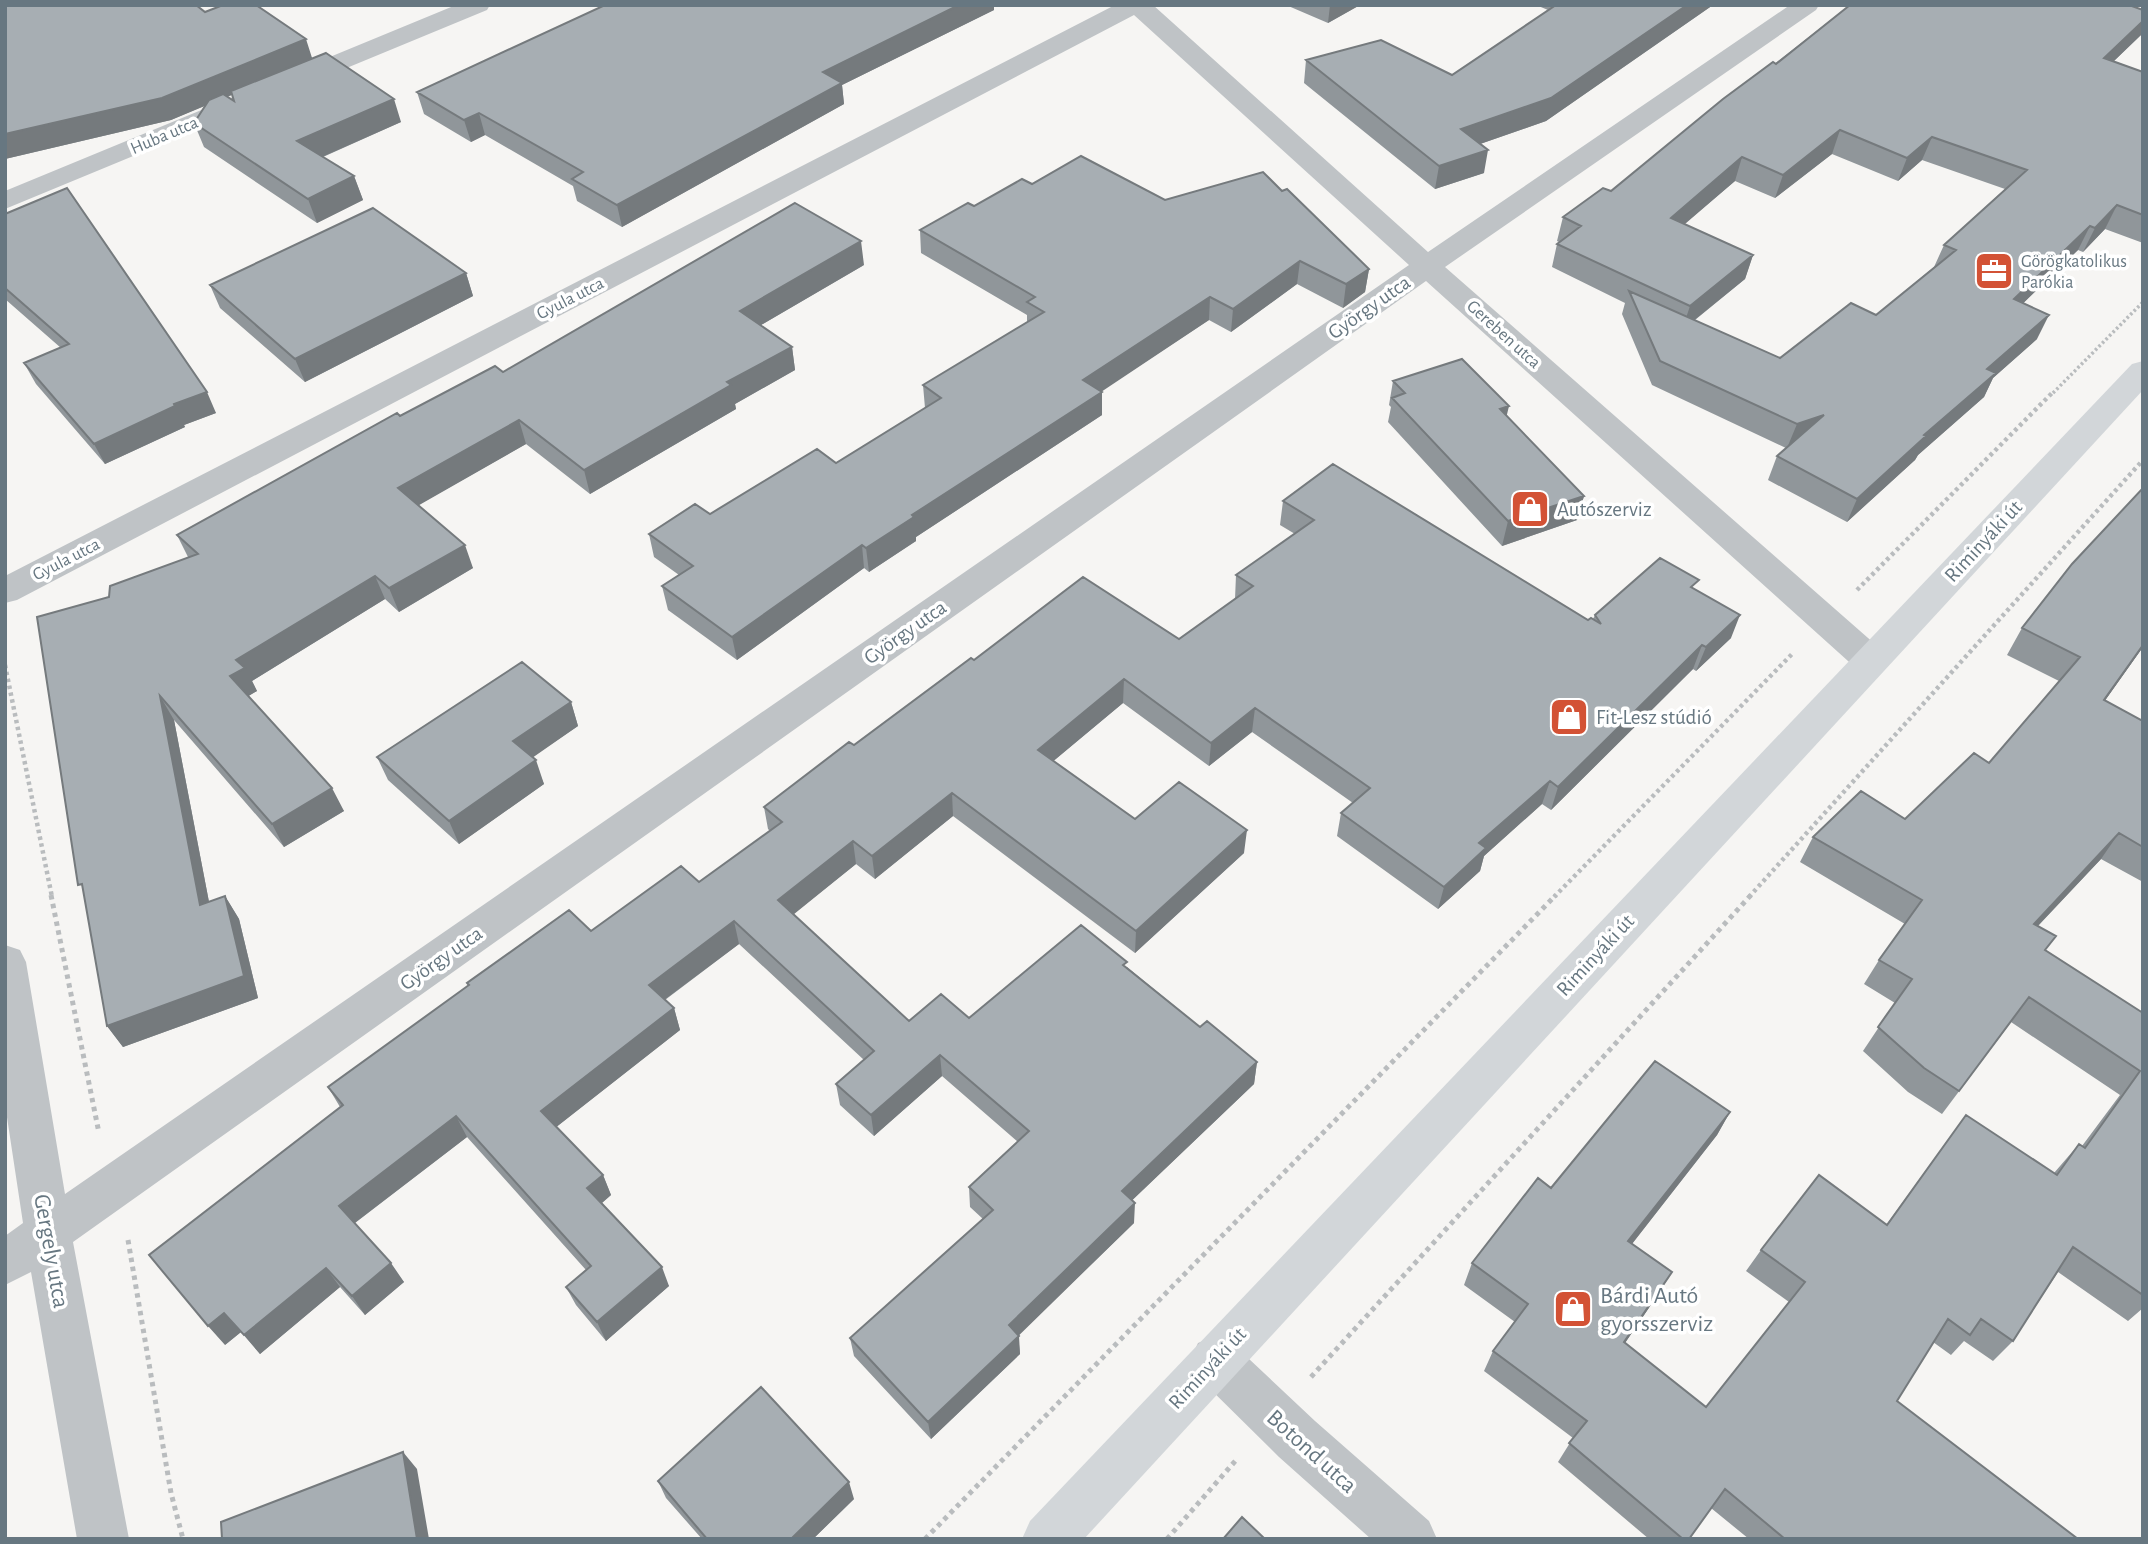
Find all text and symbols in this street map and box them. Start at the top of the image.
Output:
street label: Huba utca [128,114,201,158]
office icon: Görögkatolikus Parókia [1973,250,2015,292]
place label: Görögkatolikus Parókia [2021,253,2127,292]
street label: György utca [1324,271,1414,343]
street label: Gyula utca [534,274,607,323]
street label: Gereben utca [1463,297,1544,372]
shop icon: Autószerviz [1509,488,1551,530]
street label: Riminyáki út [1941,496,2026,586]
place label: Autószerviz [1557,499,1652,520]
street label: Gyula utca [30,535,103,584]
street label: György utca [860,596,950,668]
shop icon: Fit-Lesz stúdió [1548,696,1590,738]
place label: Fit-Lesz stúdió [1596,707,1712,728]
street label: Riminyáki út [1553,910,1638,1000]
street label: György utca [396,922,486,994]
street label: Gergely utca [29,1192,73,1310]
place label: Bárdi Autó gyorsszerviz [1600,1284,1713,1336]
shop icon: Bárdi Autó gyorsszerviz [1552,1288,1594,1330]
street label: Riminyáki út [1165,1323,1250,1413]
street label: Botond utca [1262,1405,1361,1498]

